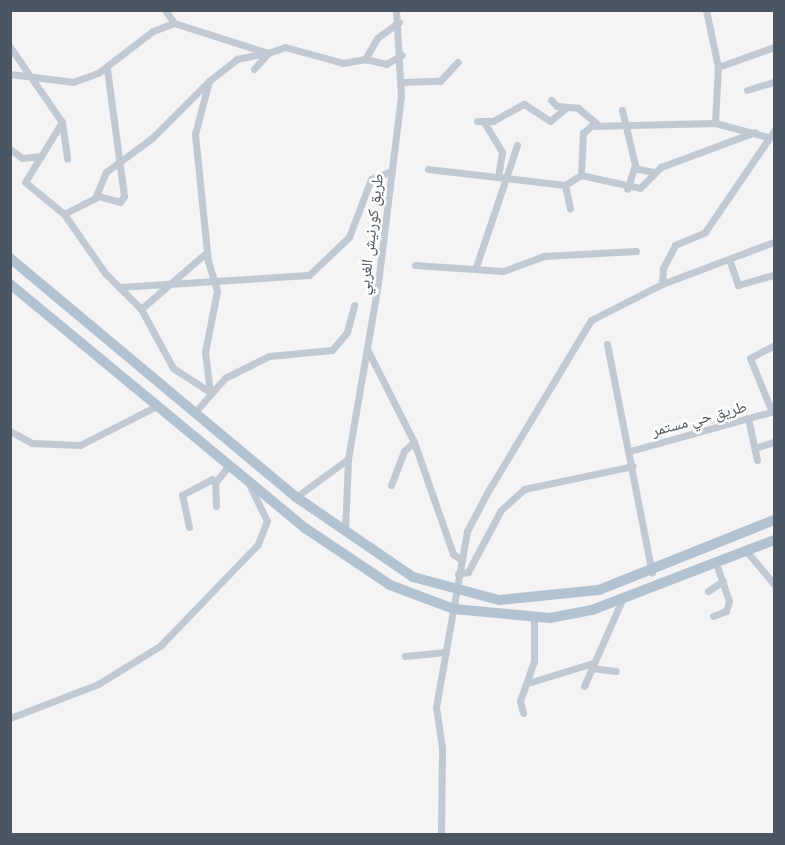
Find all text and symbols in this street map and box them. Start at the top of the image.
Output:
street label: طريق كورنيش الغربي [353,172,387,296]
street label: طريق حي مستمر [649,396,749,440]

